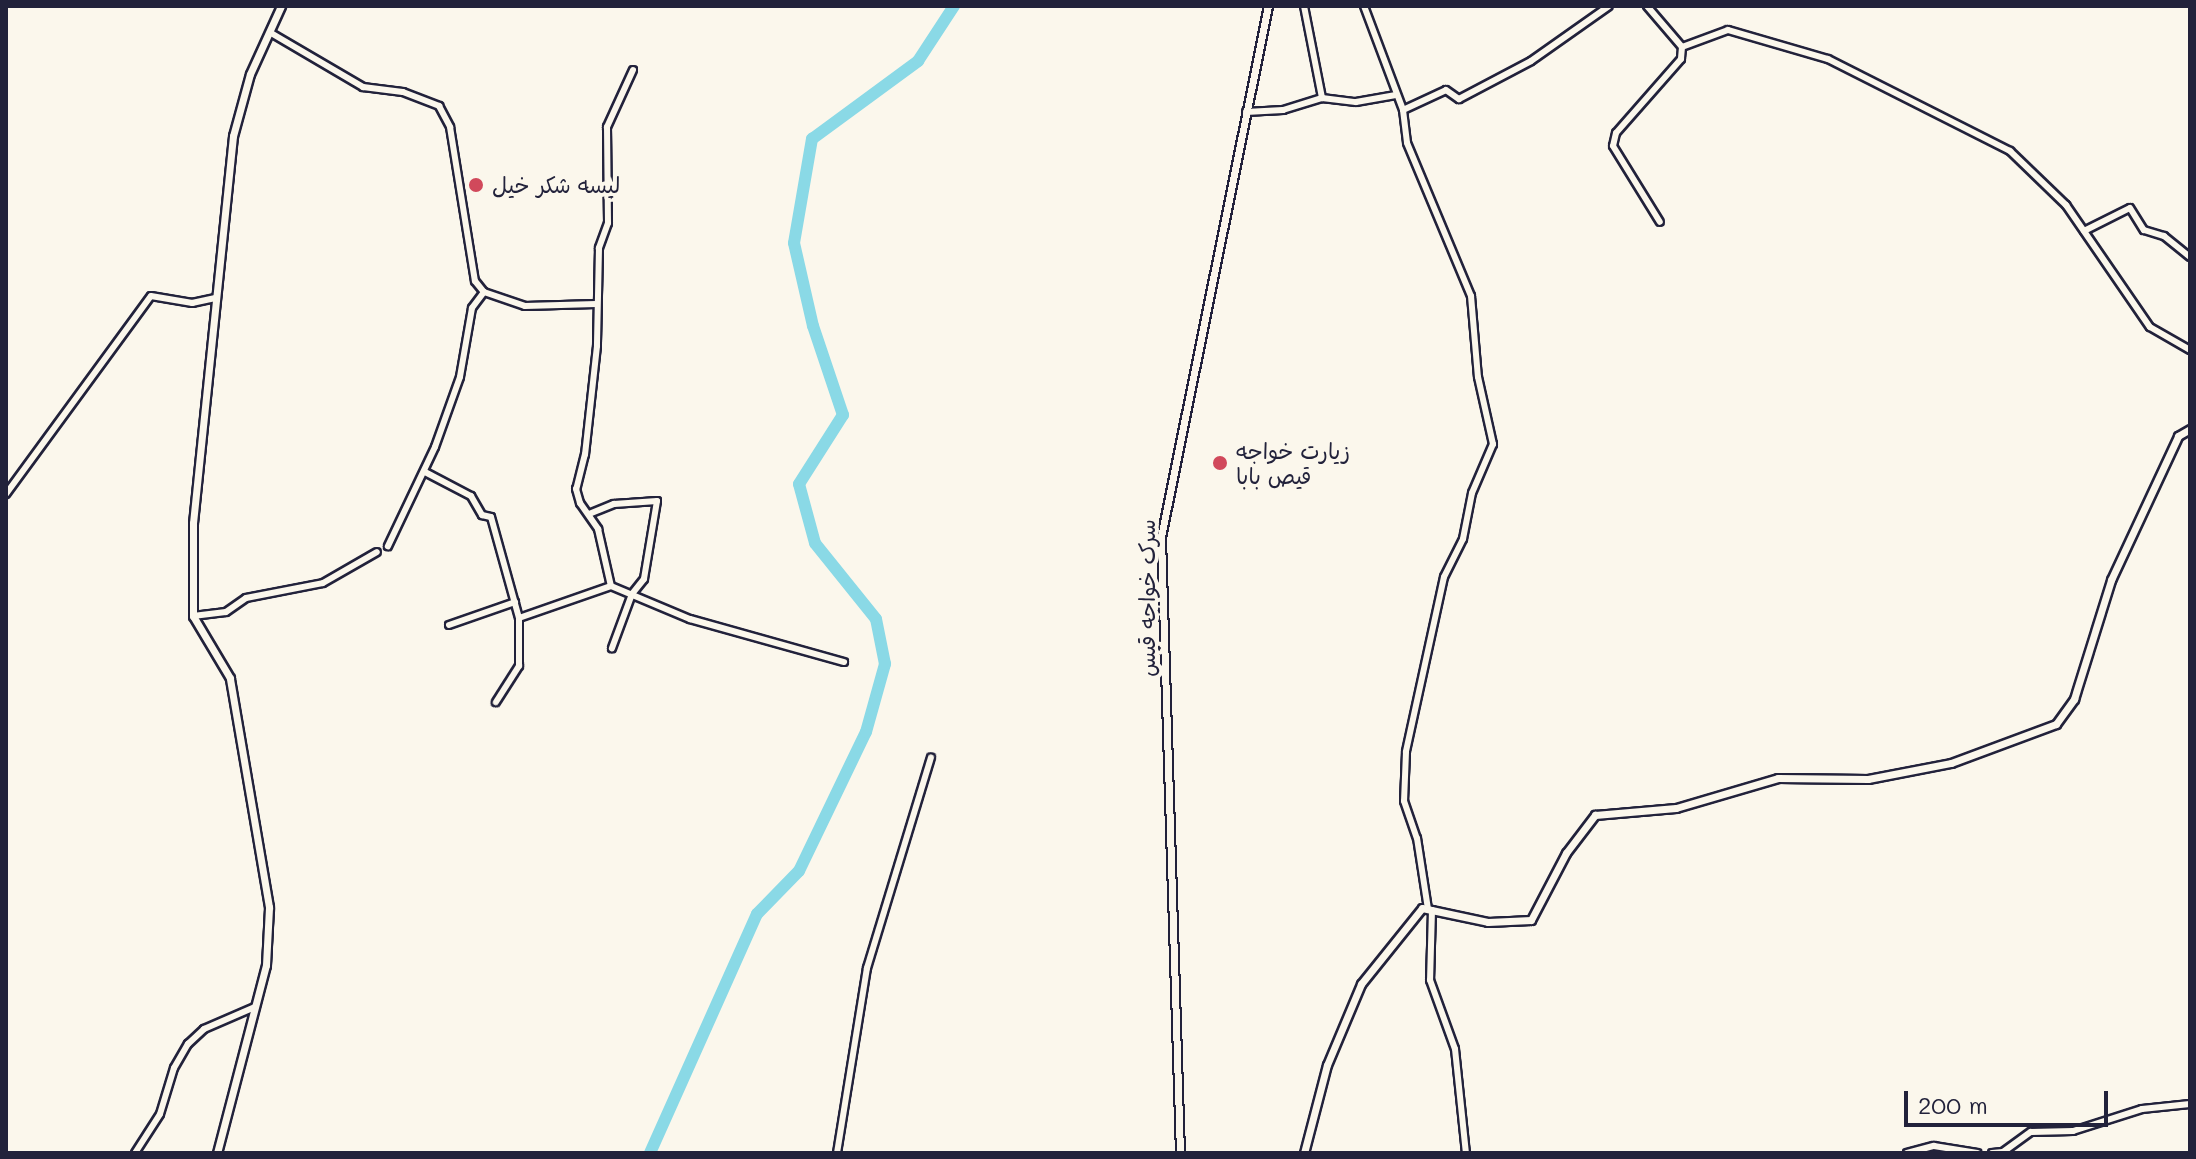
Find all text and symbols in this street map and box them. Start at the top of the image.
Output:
place label: لیسه شکر خیل [492,172,620,198]
marker: لیسه شکر خیل [467,176,485,194]
place label: زیارت خواجه قیص بابا [1236,437,1350,488]
marker: زیارت خواجه قیص بابا [1211,454,1229,472]
street label: سرک خواجه قیس [1134,519,1160,677]
scale bar [1908,1075,2112,1125]
text: 200 m [1918,1089,1988,1120]

